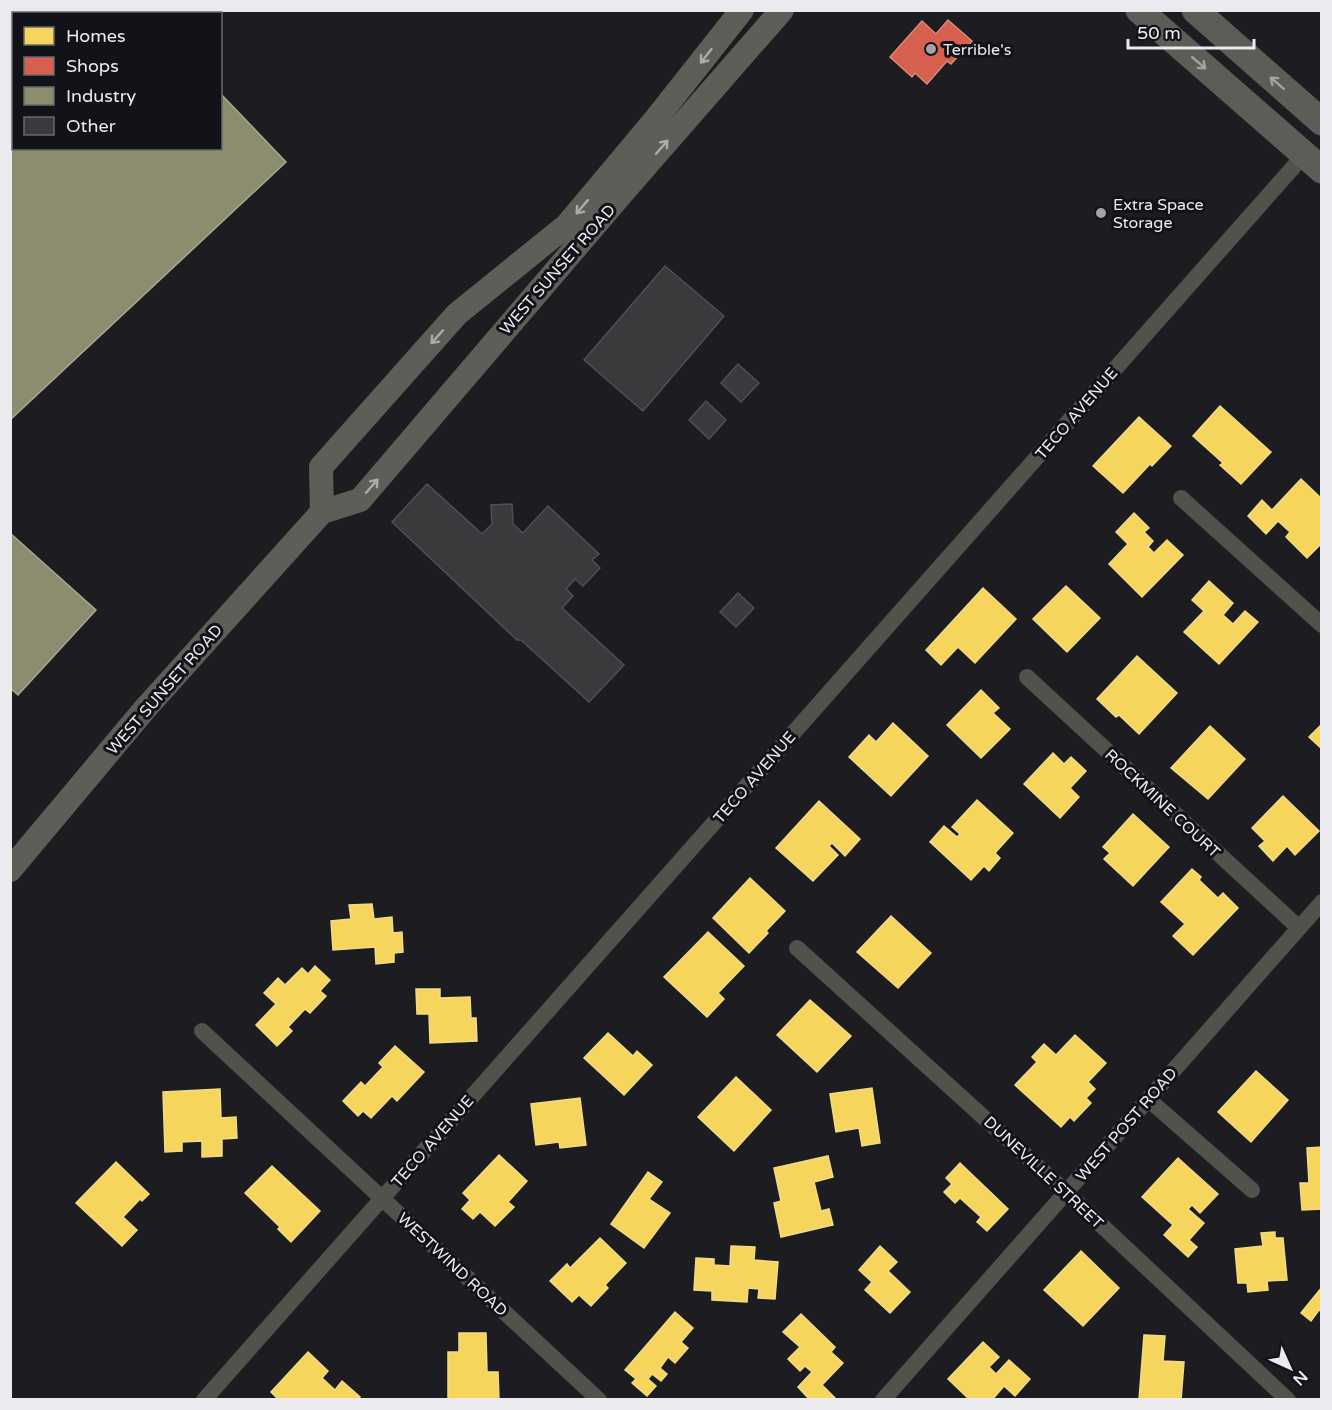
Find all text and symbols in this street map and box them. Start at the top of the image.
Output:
legend [12,12,222,150]
scale bar [1128,12,1254,50]
text: 50 m [1137,22,1181,44]
text: Homes [66,25,126,47]
place label: Terrible's [943,40,1011,60]
marker: Terrible's [924,42,938,56]
one-way arrow [699,48,712,64]
text: Shops [66,55,119,77]
one-way arrow [1191,56,1206,70]
one-way arrow [1270,76,1285,90]
text: Industry [66,85,137,107]
text: Other [66,115,116,137]
one-way arrow [655,140,669,155]
place label: Extra Space Storage [1113,195,1204,233]
one-way arrow [575,199,589,214]
street label: WEST SUNSET ROAD [496,200,620,339]
marker: Extra Space Storage [1094,206,1108,220]
one-way arrow [430,329,444,344]
street label: TECO AVENUE [1031,363,1122,464]
one-way arrow [365,479,379,494]
street label: WEST SUNSET ROAD [103,620,227,759]
street label: TECO AVENUE [709,727,800,828]
street label: ROCKMINE COURT [1100,745,1224,863]
street label: WEST POST ROAD [1072,1064,1182,1186]
street label: TECO AVENUE [387,1091,478,1192]
street label: DUNEVILLE STREET [979,1112,1107,1233]
street label: WESTWIND ROAD [393,1209,512,1321]
north arrow [1260,1338,1320,1398]
text: N [1288,1366,1312,1390]

